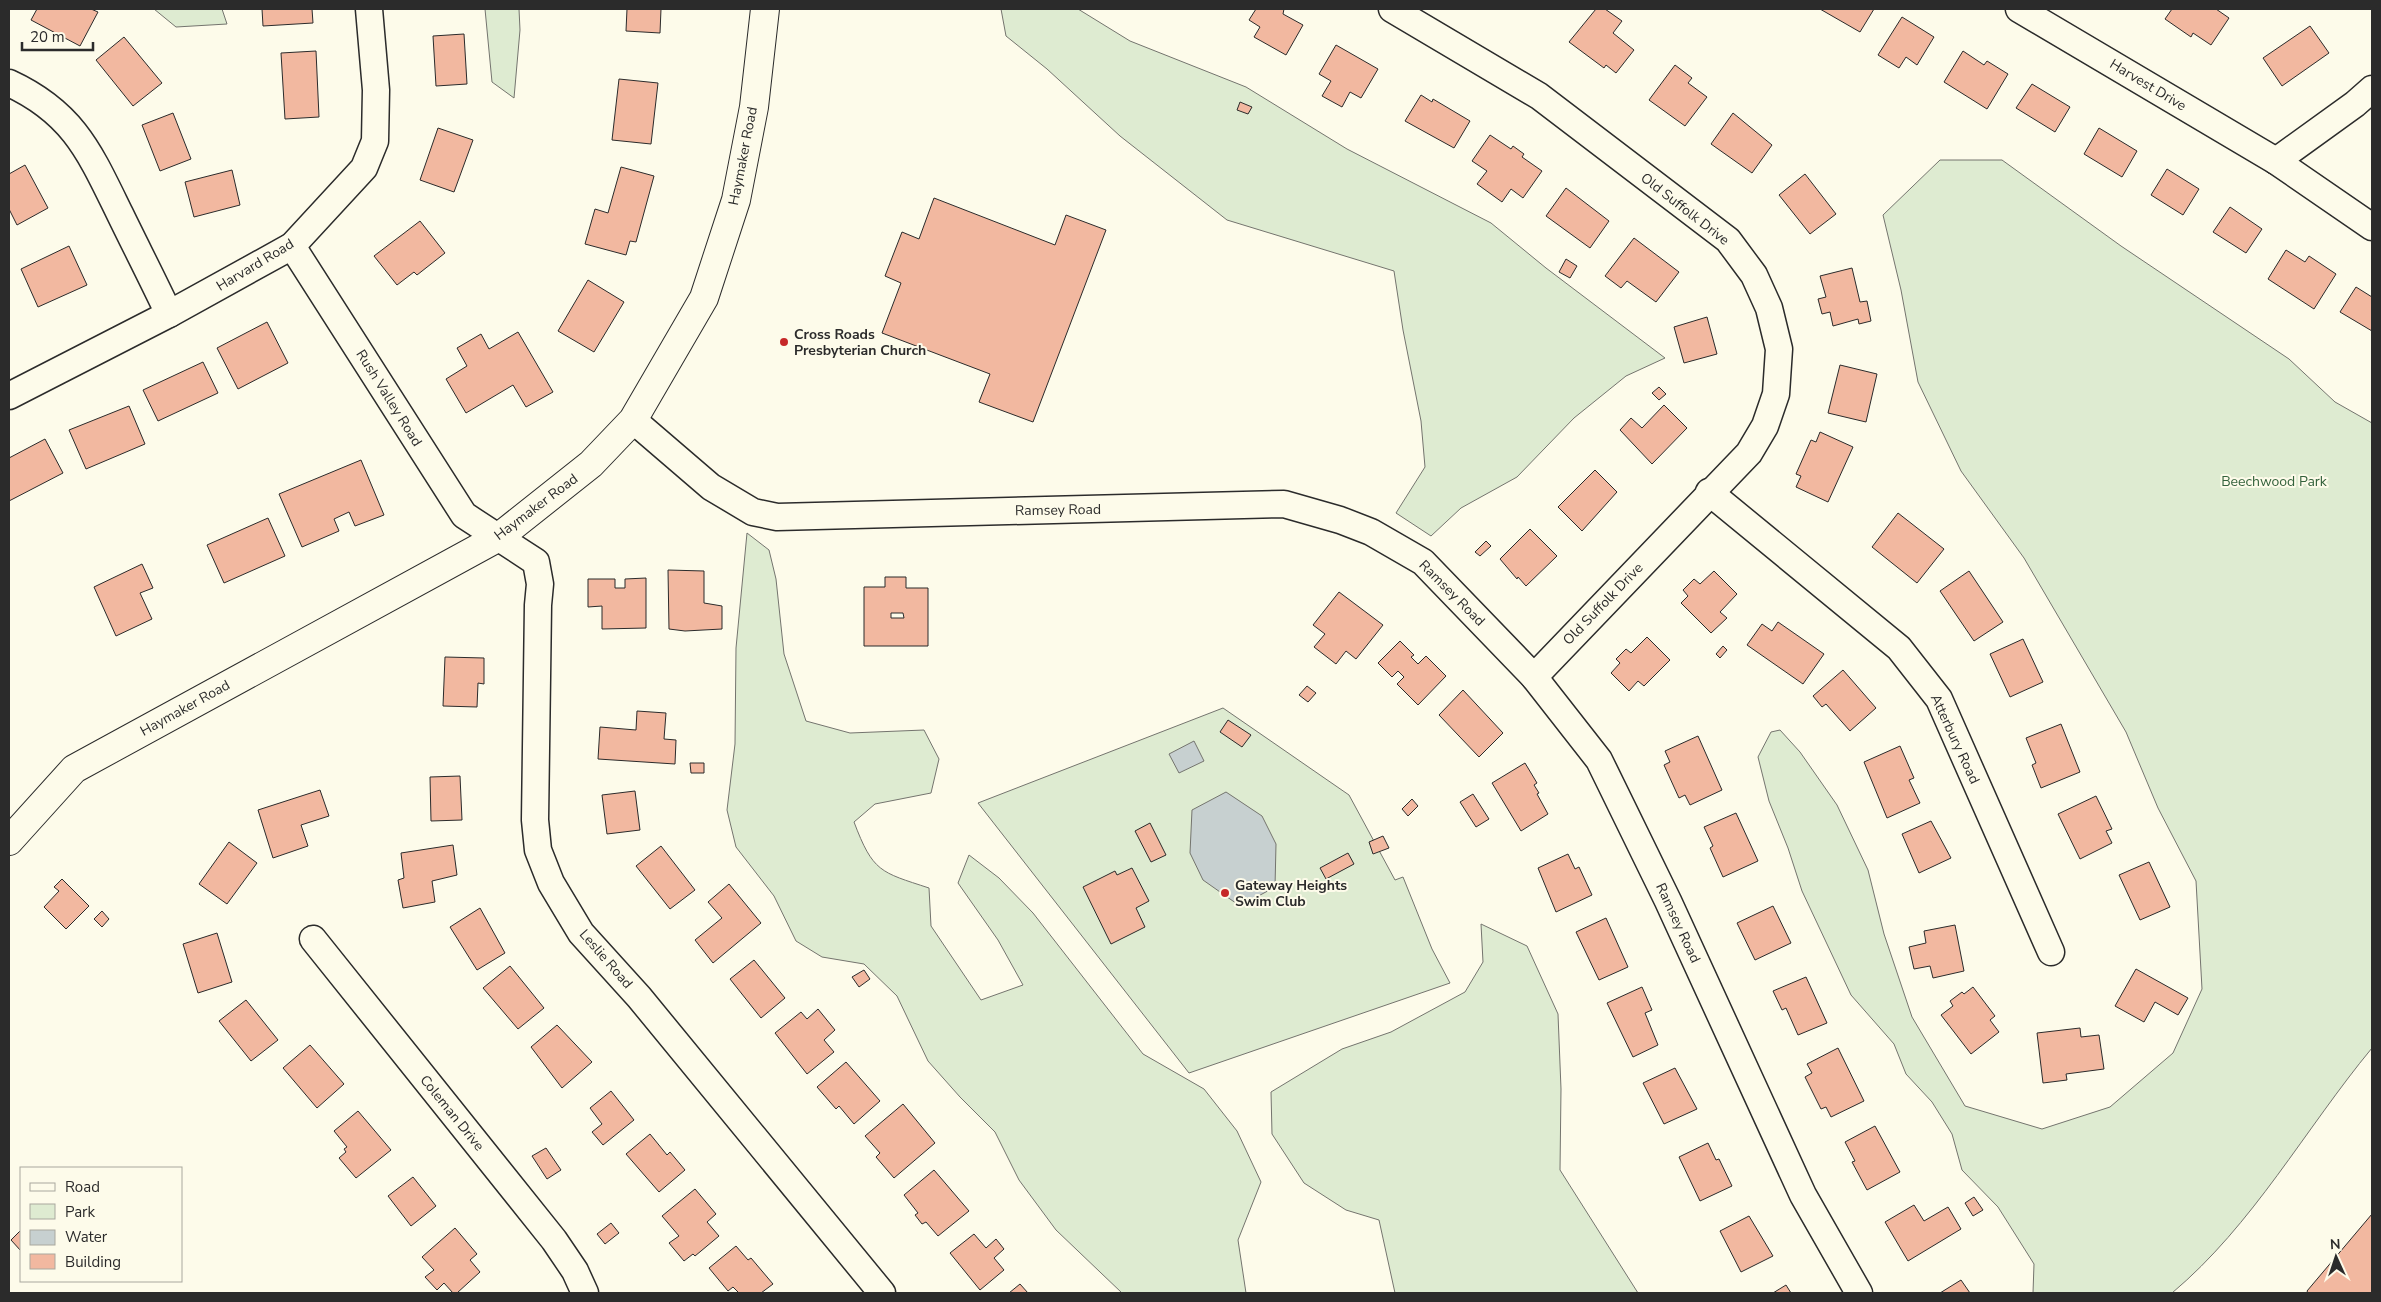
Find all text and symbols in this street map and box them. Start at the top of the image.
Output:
scale bar [22,20,94,52]
text: 20 m [30,27,65,47]
street label: Harvest Drive [2106,55,2190,115]
street label: Haymaker Road [724,105,762,207]
street label: Old Suffolk Drive [1637,168,1733,250]
street label: Harvard Road [213,234,297,296]
place label: Cross Roads Presbyterian Church [794,325,926,360]
marker: Cross Roads Presbyterian Church [778,336,790,348]
street label: Rush Valley Road [352,346,426,450]
street label: Haymaker Road [490,469,582,545]
park label: Beechwood Park [2221,472,2328,491]
street label: Ramsey Road [1015,500,1101,520]
street label: Ramsey Road [1415,556,1489,630]
street label: Old Suffolk Drive [1559,559,1647,649]
street label: Haymaker Road [137,675,233,741]
street label: Atterbury Road [1926,691,1984,787]
place label: Gateway Heights Swim Club [1235,876,1347,911]
street label: Ramsey Road [1651,880,1705,966]
marker: Gateway Heights Swim Club [1219,887,1231,899]
street label: Leslie Road [575,925,637,993]
street label: Coleman Drive [416,1071,488,1155]
legend [20,1167,182,1282]
text: Road [65,1177,100,1197]
text: Park [65,1202,95,1222]
text: Water [65,1227,108,1247]
north arrow [2311,1232,2361,1282]
text: N [2330,1235,2341,1254]
text: Building [65,1252,121,1272]

